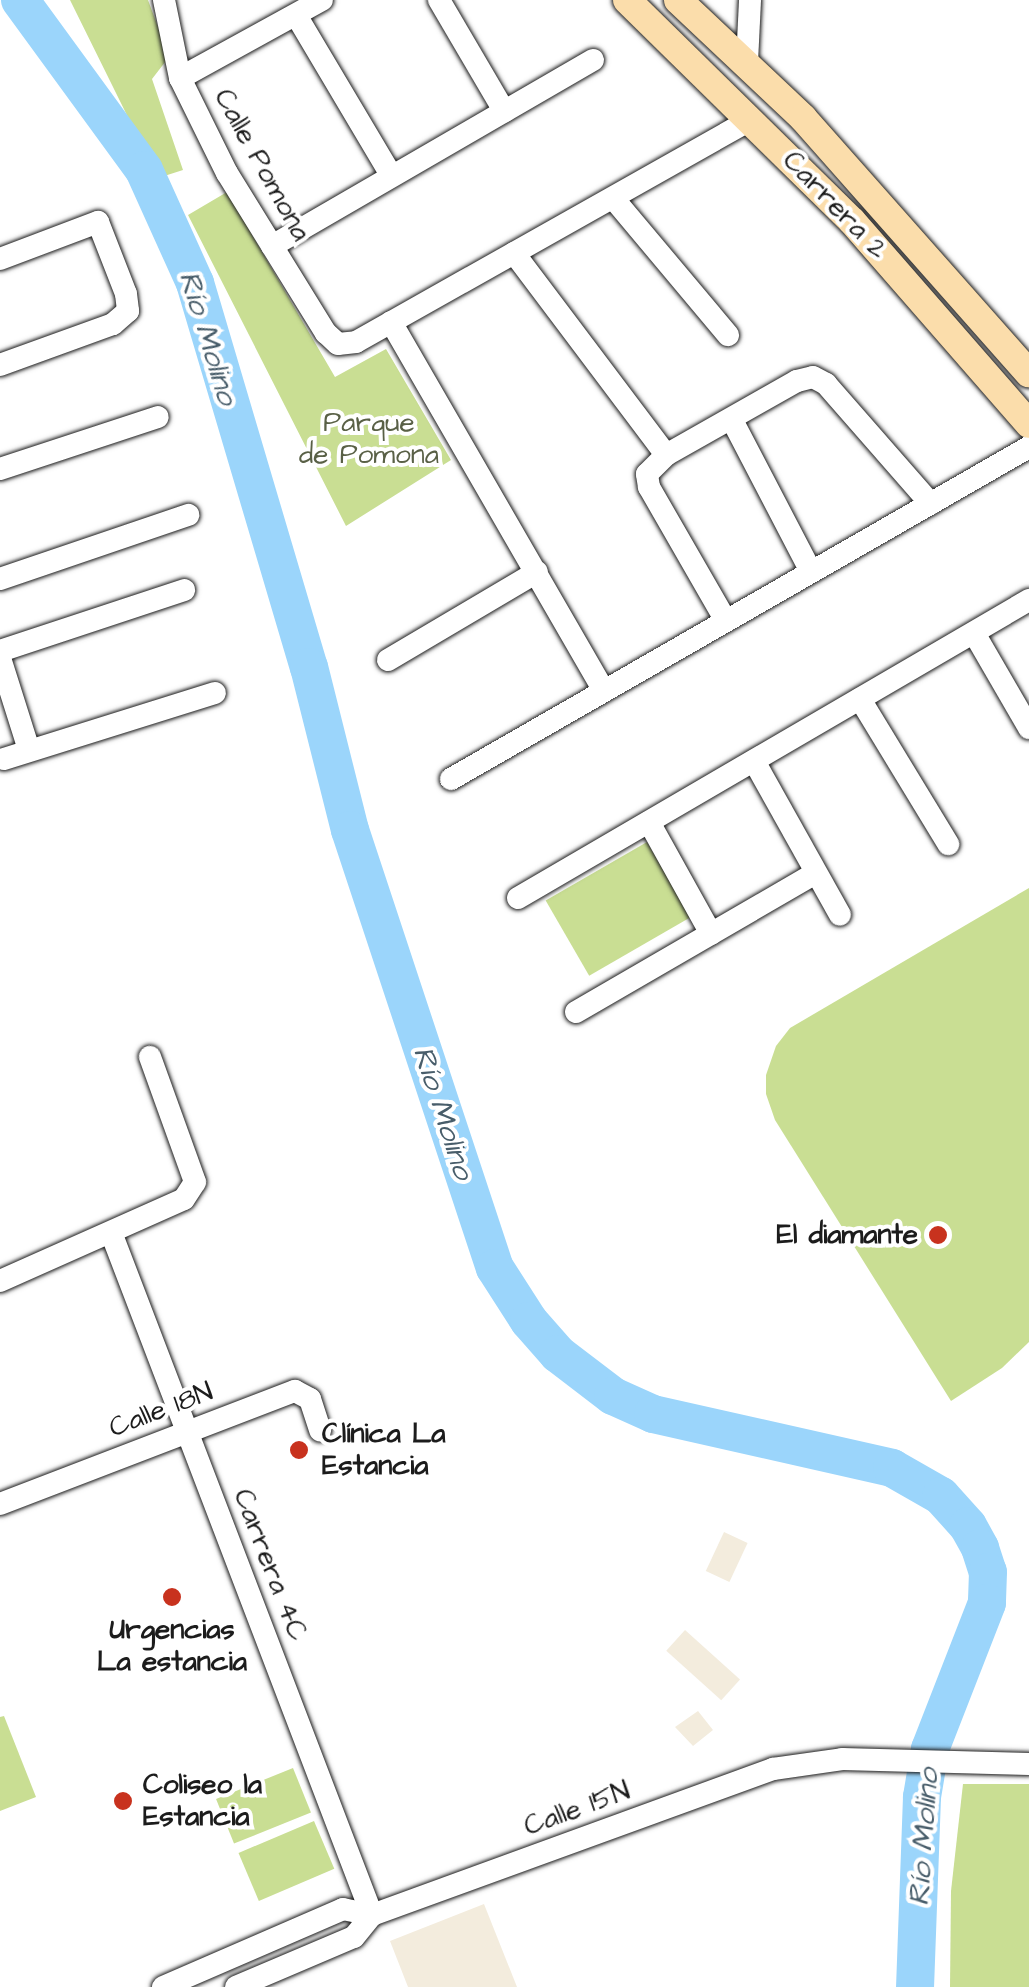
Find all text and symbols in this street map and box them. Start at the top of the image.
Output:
street label: Calle Pomona [206,83,318,247]
street label: Carrera 2 [775,144,895,266]
water label: Río Molino [171,267,245,409]
park label: Parque de Pomona [299,406,439,472]
water label: Río Molino [405,1042,481,1184]
place label: El diamante [776,1218,918,1252]
marker: El diamante [927,1224,949,1246]
street label: Calle 18N [104,1375,218,1445]
place label: Clínica La Estancia [322,1417,446,1483]
marker: Clínica La Estancia [286,1437,312,1463]
street label: Carrera 4C [226,1484,314,1646]
marker: Urgencias La estancia [161,1586,183,1608]
place label: Urgencias La estancia [97,1613,247,1679]
water label: Río Molino [901,1767,947,1907]
place label: Coliseo la Estancia [143,1768,262,1834]
street label: Calle 15N [519,1774,635,1844]
marker: Coliseo la Estancia [112,1790,134,1812]

